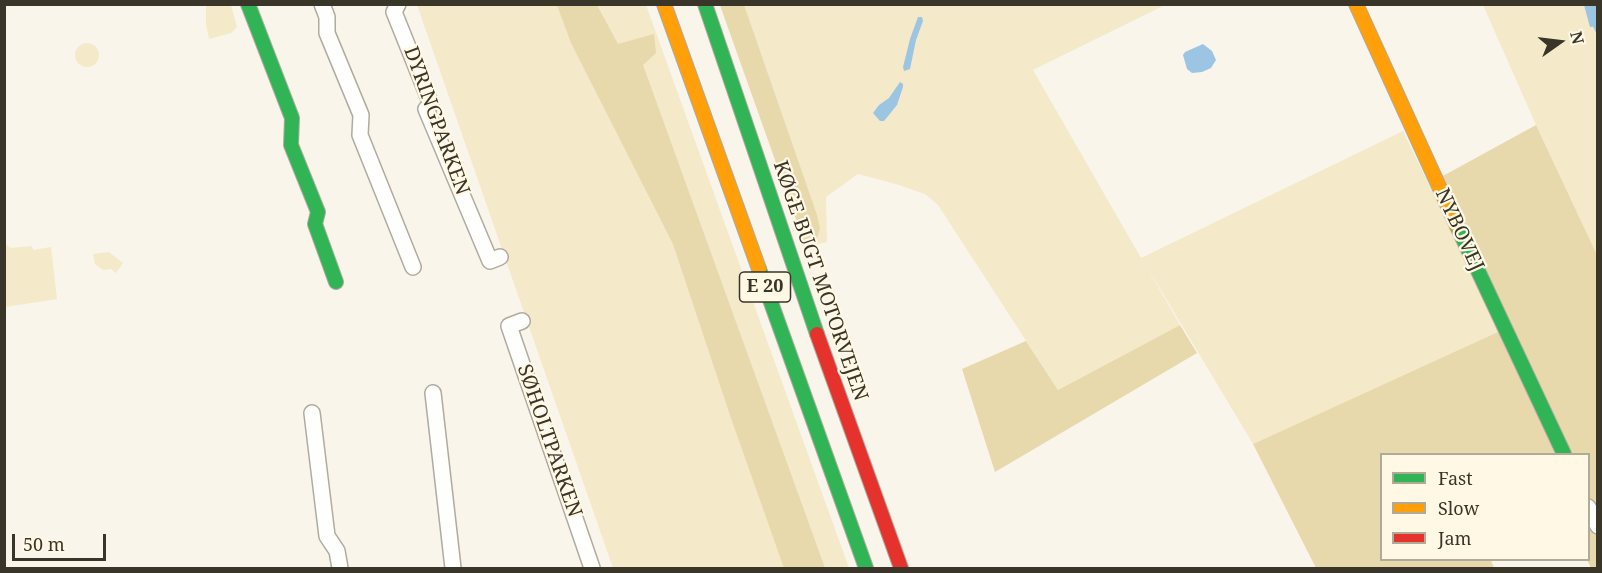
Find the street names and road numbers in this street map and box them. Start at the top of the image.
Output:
street label: DYRINGPARKEN [398,43,474,199]
street label: KØGE BUGT MOTORVEJEN [768,158,872,404]
street label: NYBOVEJ [1429,185,1489,275]
road number: E 20 [740,272,790,302]
street label: SØHOLTPARKEN [512,362,586,520]

